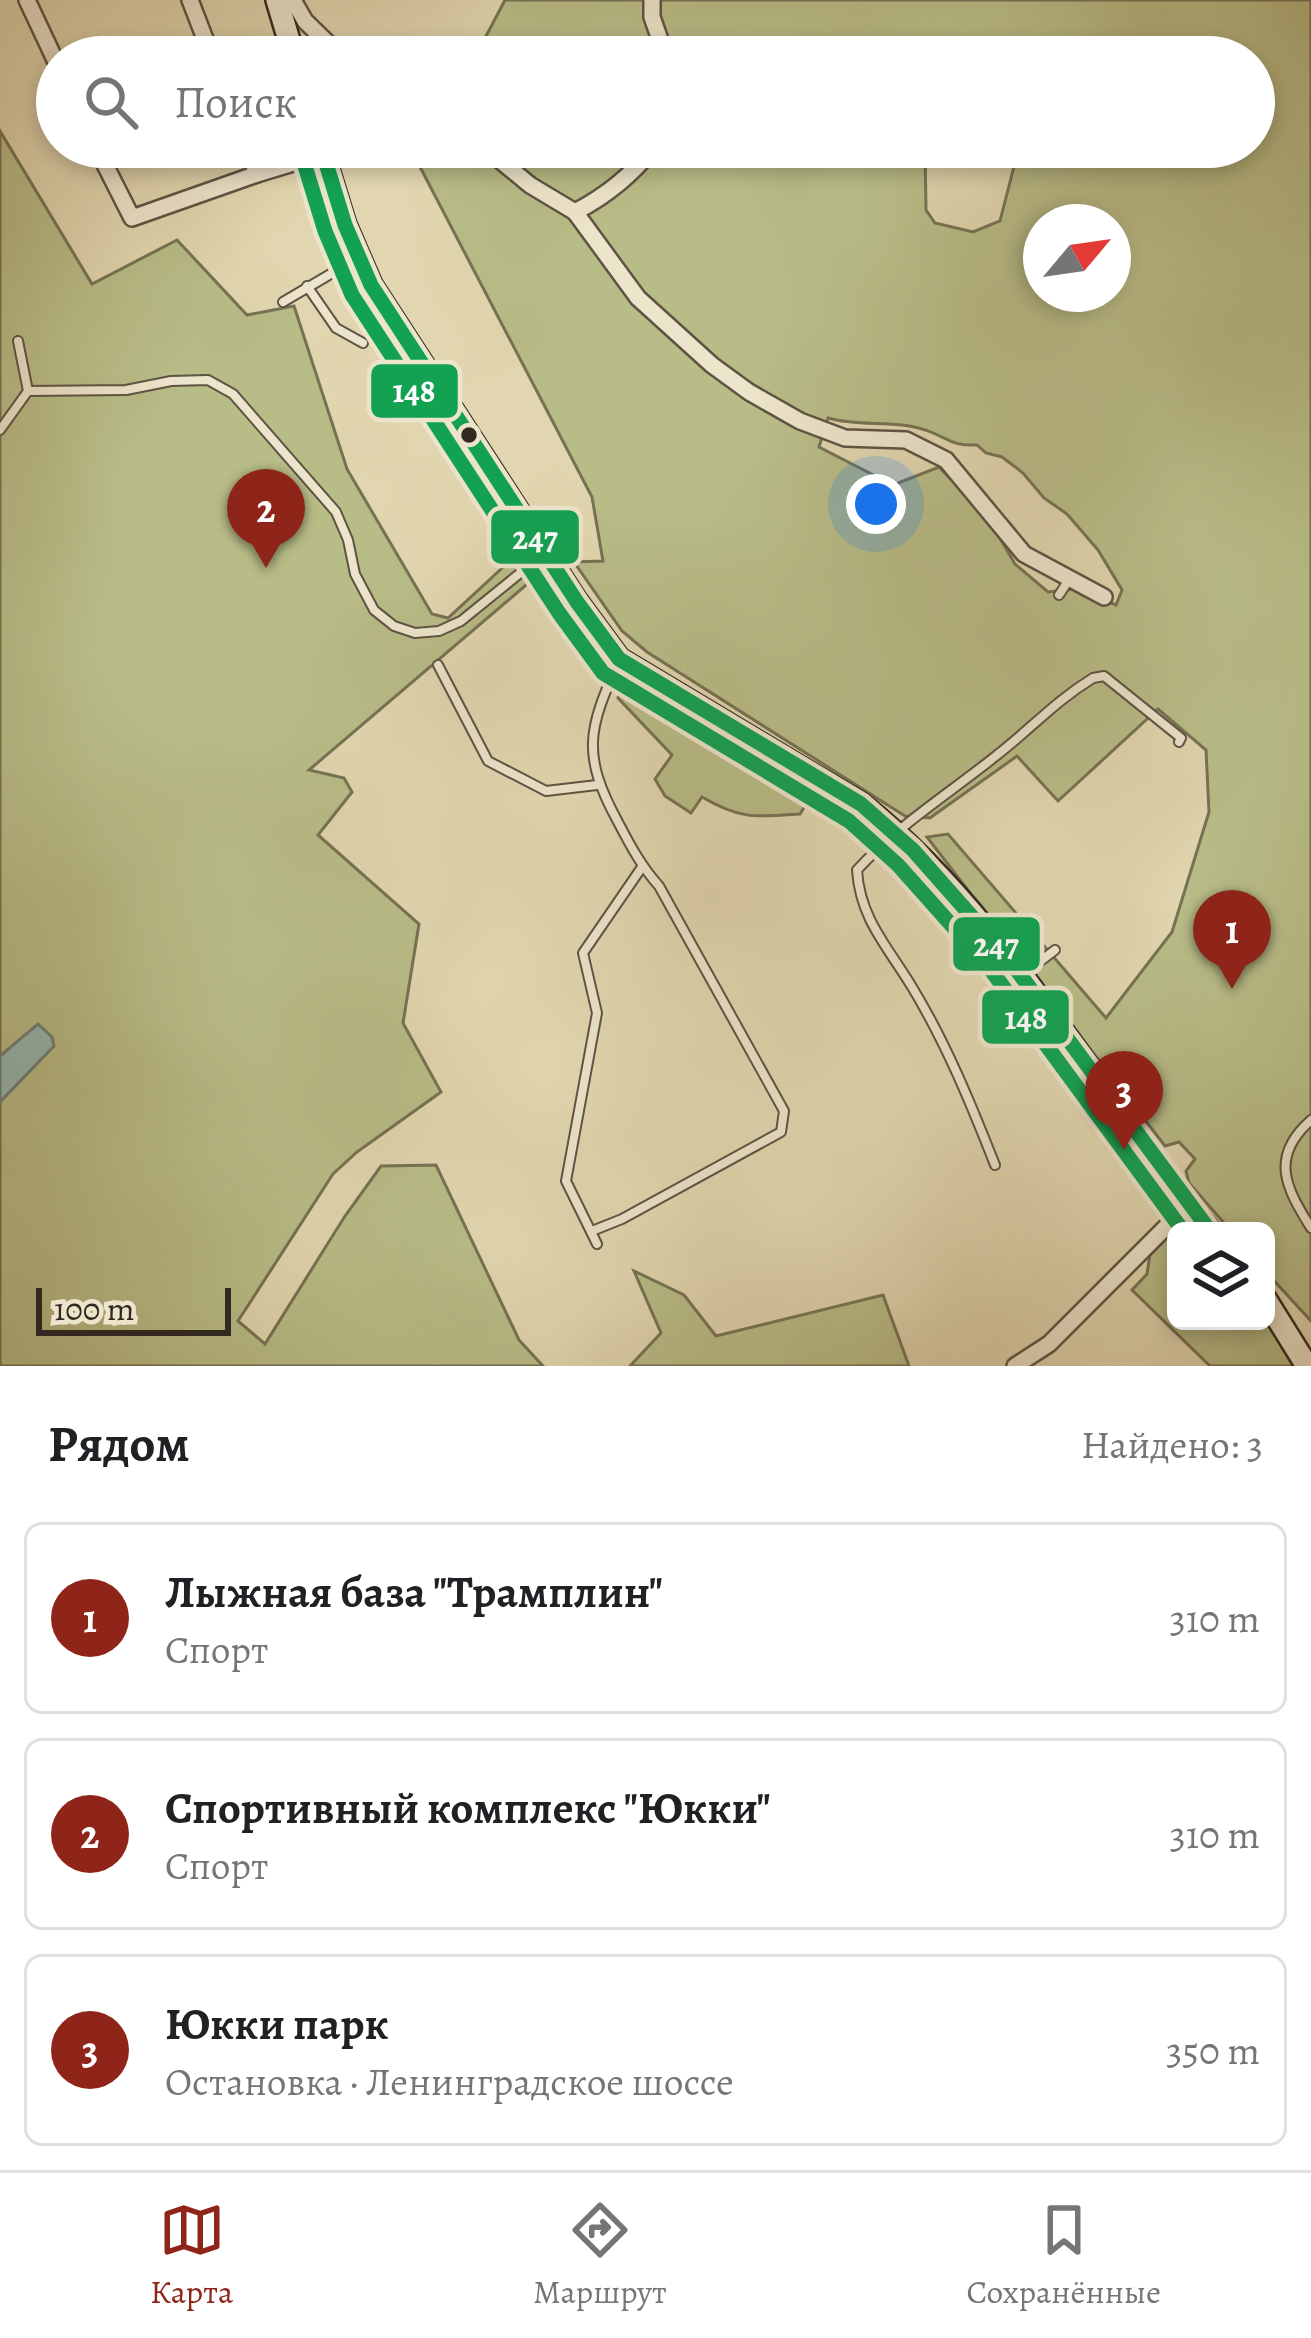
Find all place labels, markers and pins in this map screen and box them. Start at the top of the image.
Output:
unlabelled marker [458,424,480,446]
pin: 2 [227,469,305,568]
pin: 1 [1193,890,1271,989]
pin: 3 [1085,1051,1163,1150]

